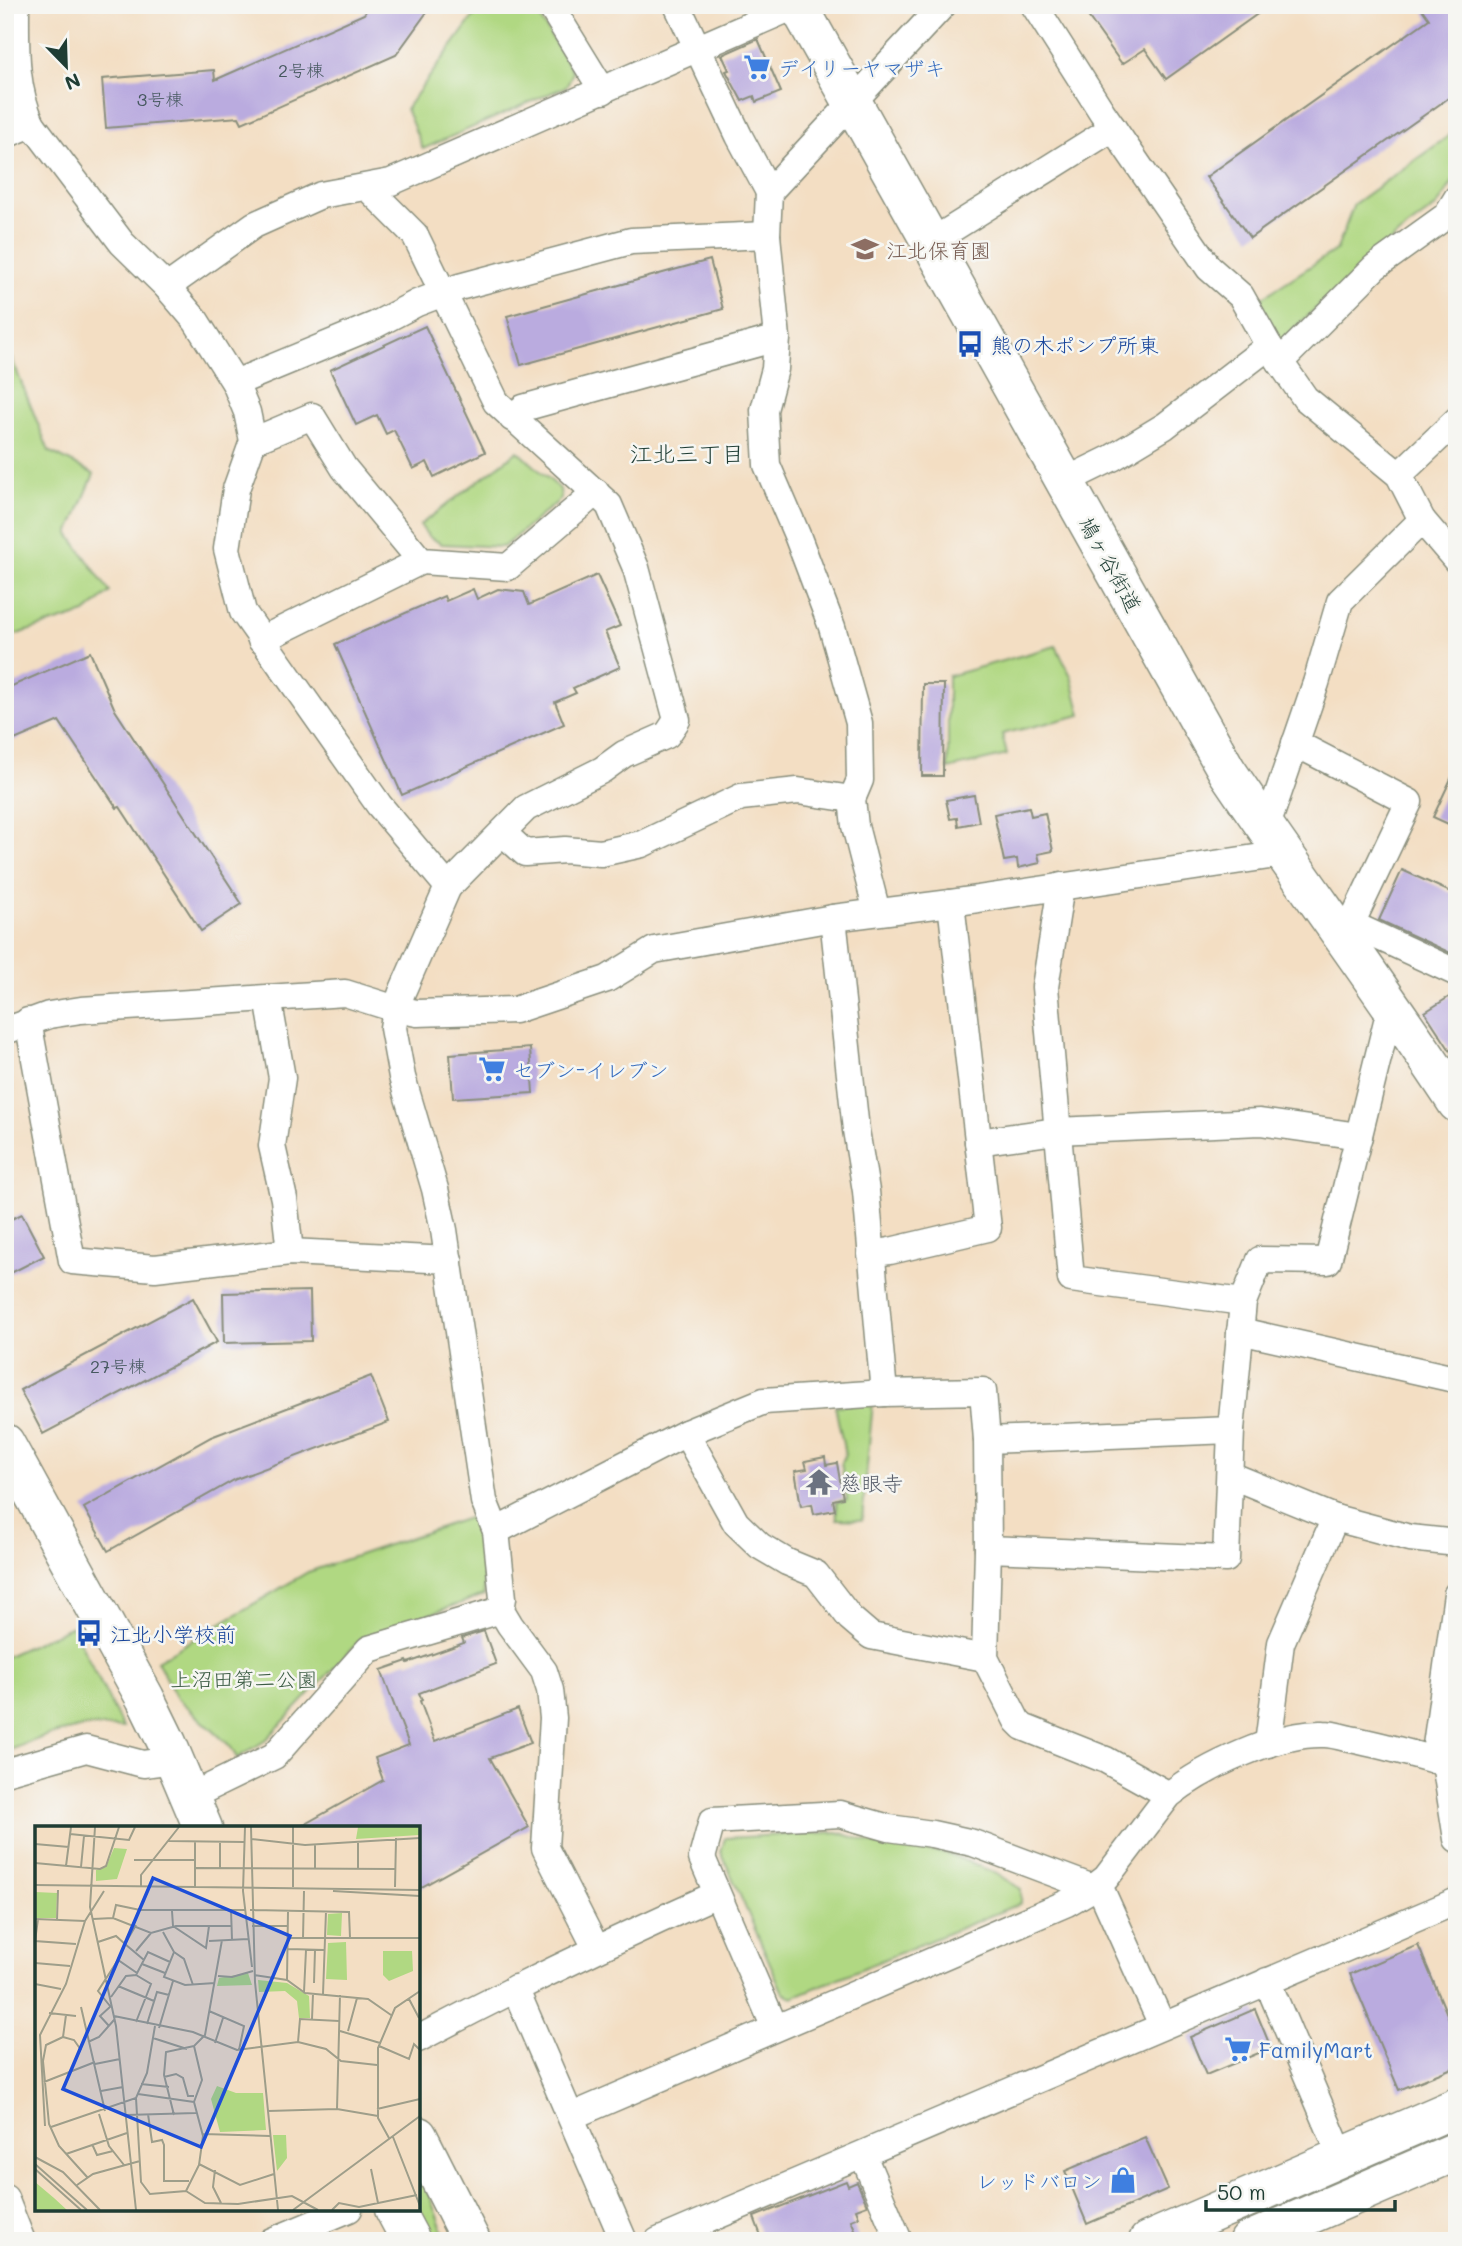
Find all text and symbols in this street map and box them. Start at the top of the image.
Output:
north arrow [32,32,102,102]
supermarket icon: デイリーヤマザキ [742,52,772,82]
place label: デイリーヤマザキ [778,54,945,81]
house number: 2号棟 [278,58,324,82]
text: N [61,68,84,96]
house number: 3号棟 [137,87,183,111]
school or university icon: 江北保育園 [850,234,880,264]
place label: 江北保育園 [886,236,991,263]
bus stop icon: 熊の木ポンプ所東 [955,329,985,359]
place label: 熊の木ポンプ所東 [991,331,1159,358]
district label: 江北三丁目 [630,438,745,468]
street label: 鳩ヶ谷街道 [1074,512,1148,616]
supermarket icon: セブン-イレブン [477,1054,507,1084]
place label: セブン-イレブン [513,1056,669,1083]
house number: 27号棟 [90,1354,146,1378]
temple icon: 慈眼寺 [804,1467,834,1497]
place label: 慈眼寺 [840,1469,903,1496]
bus stop icon: 江北小学校前 [74,1618,104,1648]
place label: 江北小学校前 [110,1620,236,1647]
park label: 上沼田第二公園 [171,1665,318,1692]
inset map [35,1826,420,2211]
supermarket icon: FamilyMart [1223,2034,1253,2064]
place label: FamilyMart [1259,2036,1373,2063]
shop icon: レッドバロン [1108,2165,1138,2195]
place label: レッドバロン [976,2167,1102,2194]
scale bar [1206,2169,1396,2213]
text: 50 m [1217,2178,1266,2205]

